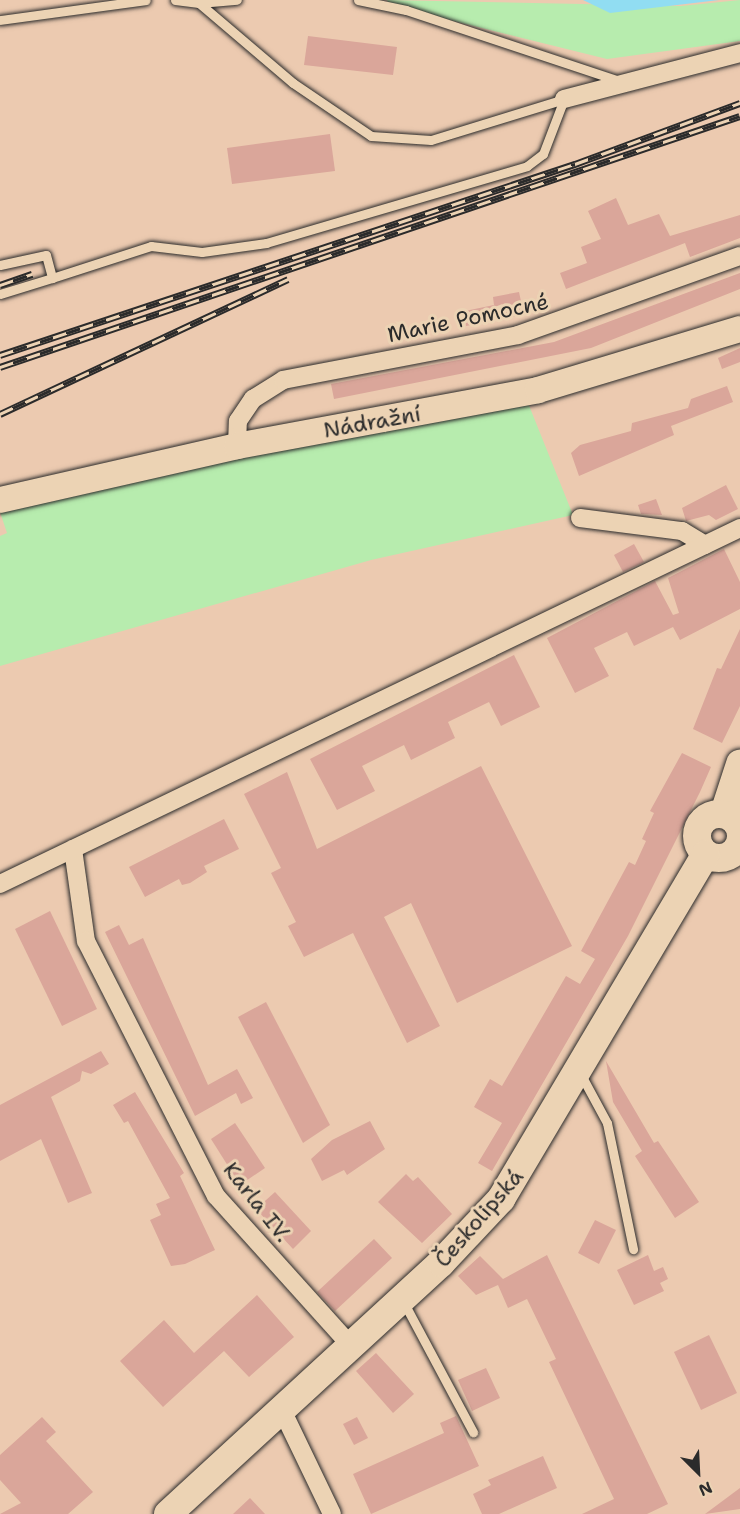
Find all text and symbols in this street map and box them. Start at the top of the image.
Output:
street label: Marie Pomocné [385,288,551,348]
street label: Nádražní [321,400,423,444]
street label: Karla IV. [218,1157,296,1247]
street label: Českolipská [429,1163,529,1273]
north arrow [668,1442,728,1502]
text: N [695,1477,716,1501]

